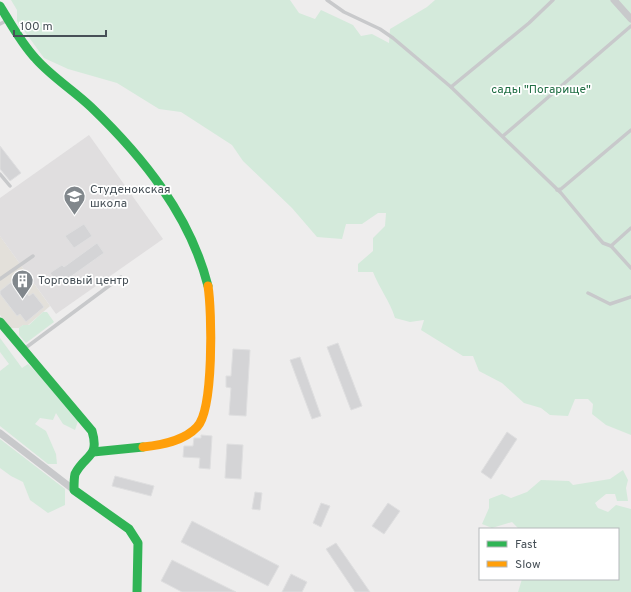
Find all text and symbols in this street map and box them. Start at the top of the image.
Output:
scale bar [14,12,106,38]
text: 100 m [20,19,53,35]
park label: сады "Погарище" [491,82,591,98]
place label: Студенокская школа [90,182,171,212]
school or university icon: Студенокская школа [61,184,87,217]
building icon: Торговый центр [10,268,36,301]
place label: Торговый центр [38,273,129,289]
legend [479,528,619,580]
text: Fast [515,537,537,553]
text: Slow [515,557,541,573]

